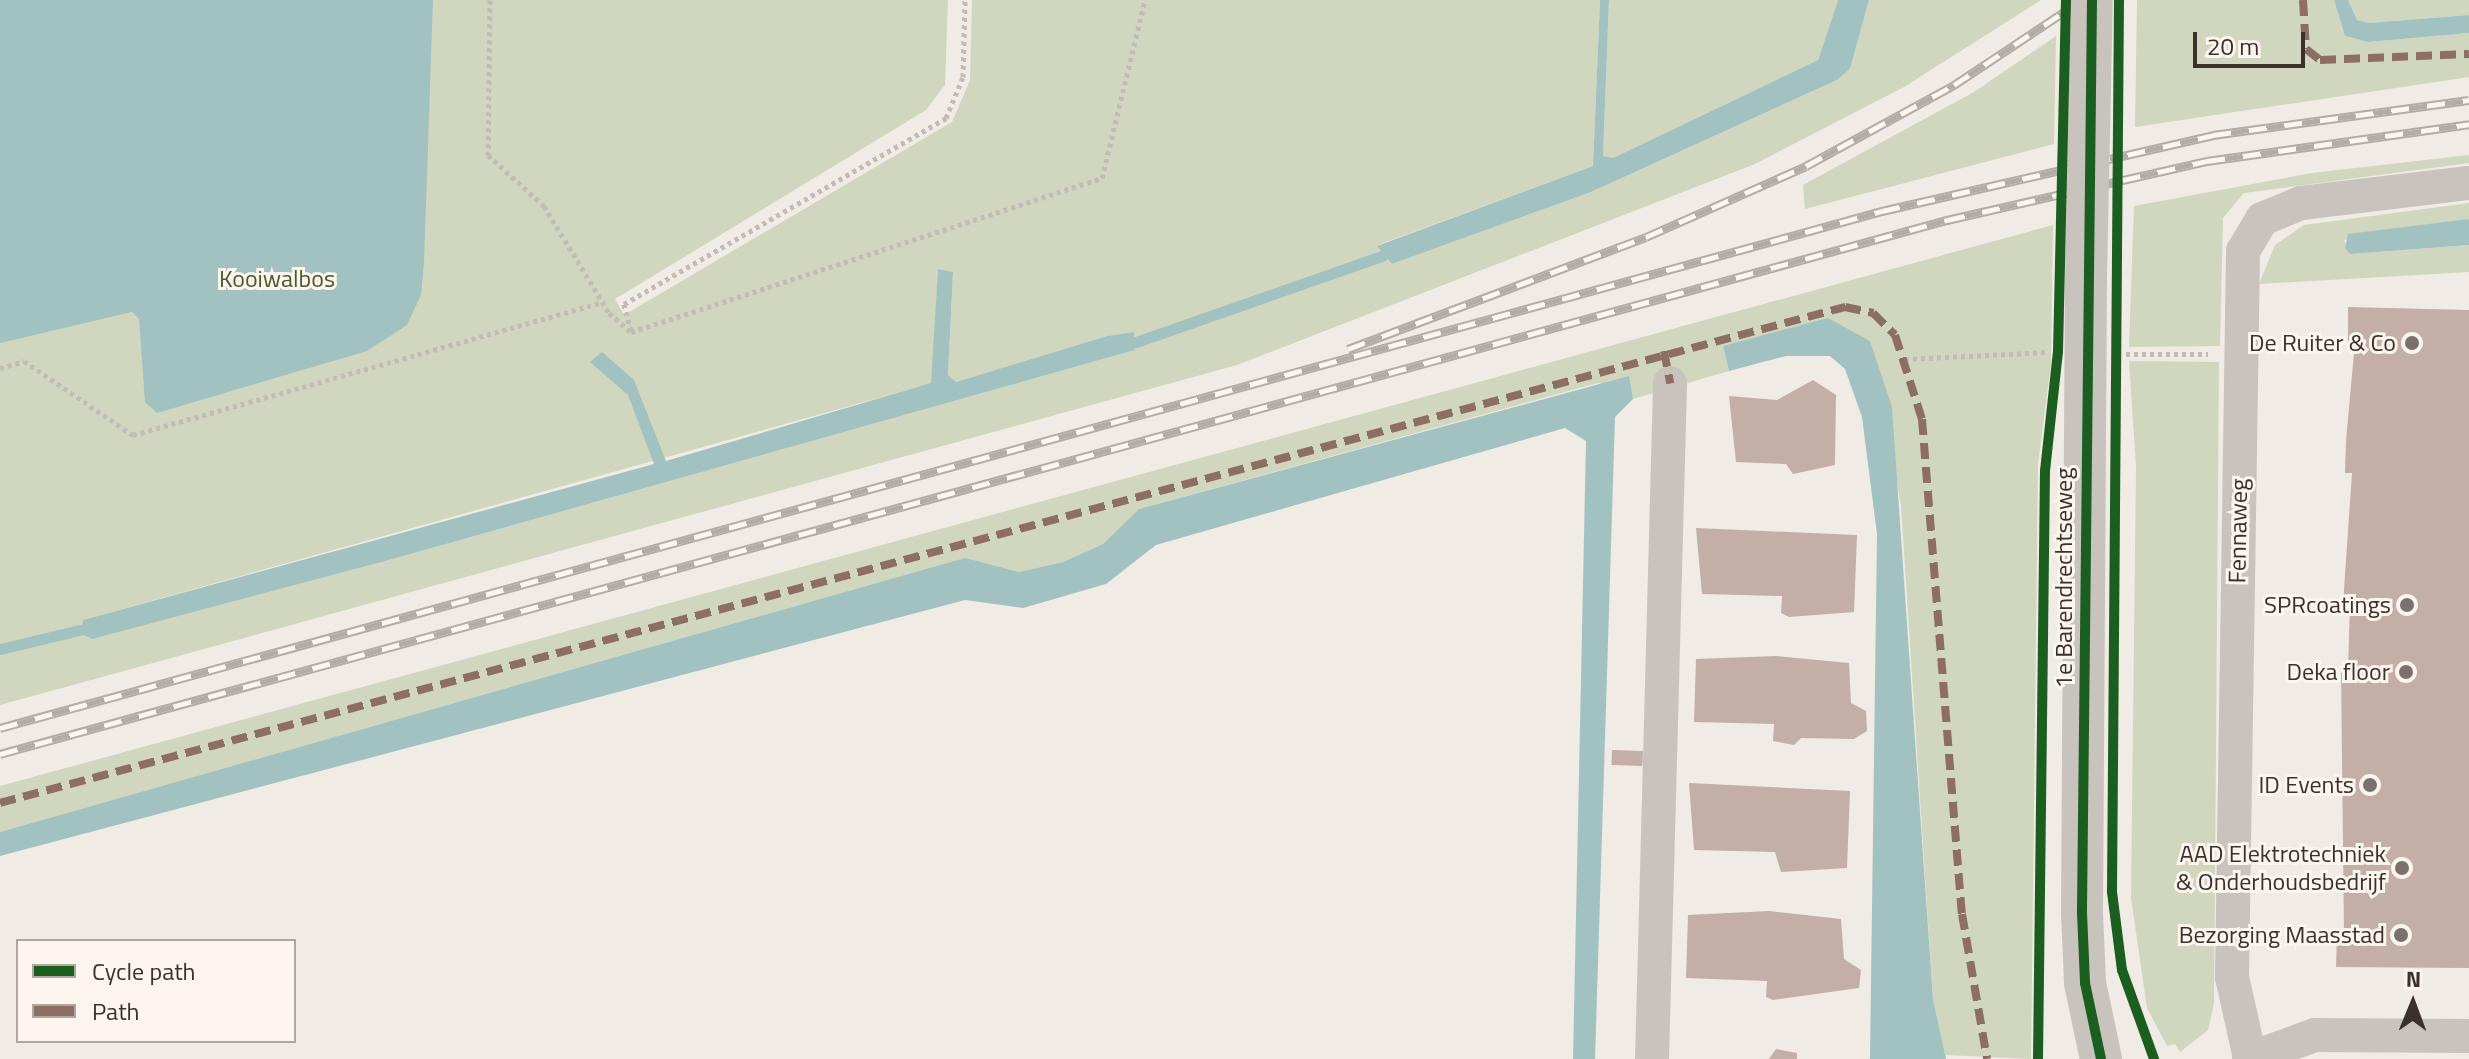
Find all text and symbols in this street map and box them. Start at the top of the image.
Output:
scale bar [2197,16,2309,66]
text: 20 m [2207,28,2259,64]
park label: Kooiwalbos [219,265,335,293]
place label: De Ruiter & Co [2249,329,2396,357]
marker: De Ruiter & Co [2403,334,2421,352]
street label: 1e Barendrechtseweg [2050,467,2078,689]
street label: Fennaweg [2223,478,2253,584]
place label: SPRcoatings [2264,591,2391,619]
marker: SPRcoatings [2398,596,2416,614]
place label: Deka floor [2287,658,2390,686]
marker: Deka floor [2397,663,2415,681]
place label: ID Events [2258,771,2354,799]
marker: ID Events [2361,776,2379,794]
place label: AAD Elektrotechniek & Onderhoudsbedrijf [2176,840,2386,896]
marker: AAD Elektrotechniek & Onderhoudsbedrijf [2393,859,2411,877]
place label: Bezorging Maasstad [2179,921,2385,949]
marker: Bezorging Maasstad [2392,926,2410,944]
legend [16,939,296,1043]
text: Cycle path [92,953,195,989]
text: N [2405,962,2421,996]
north arrow [2373,963,2453,1043]
text: Path [92,993,139,1029]

